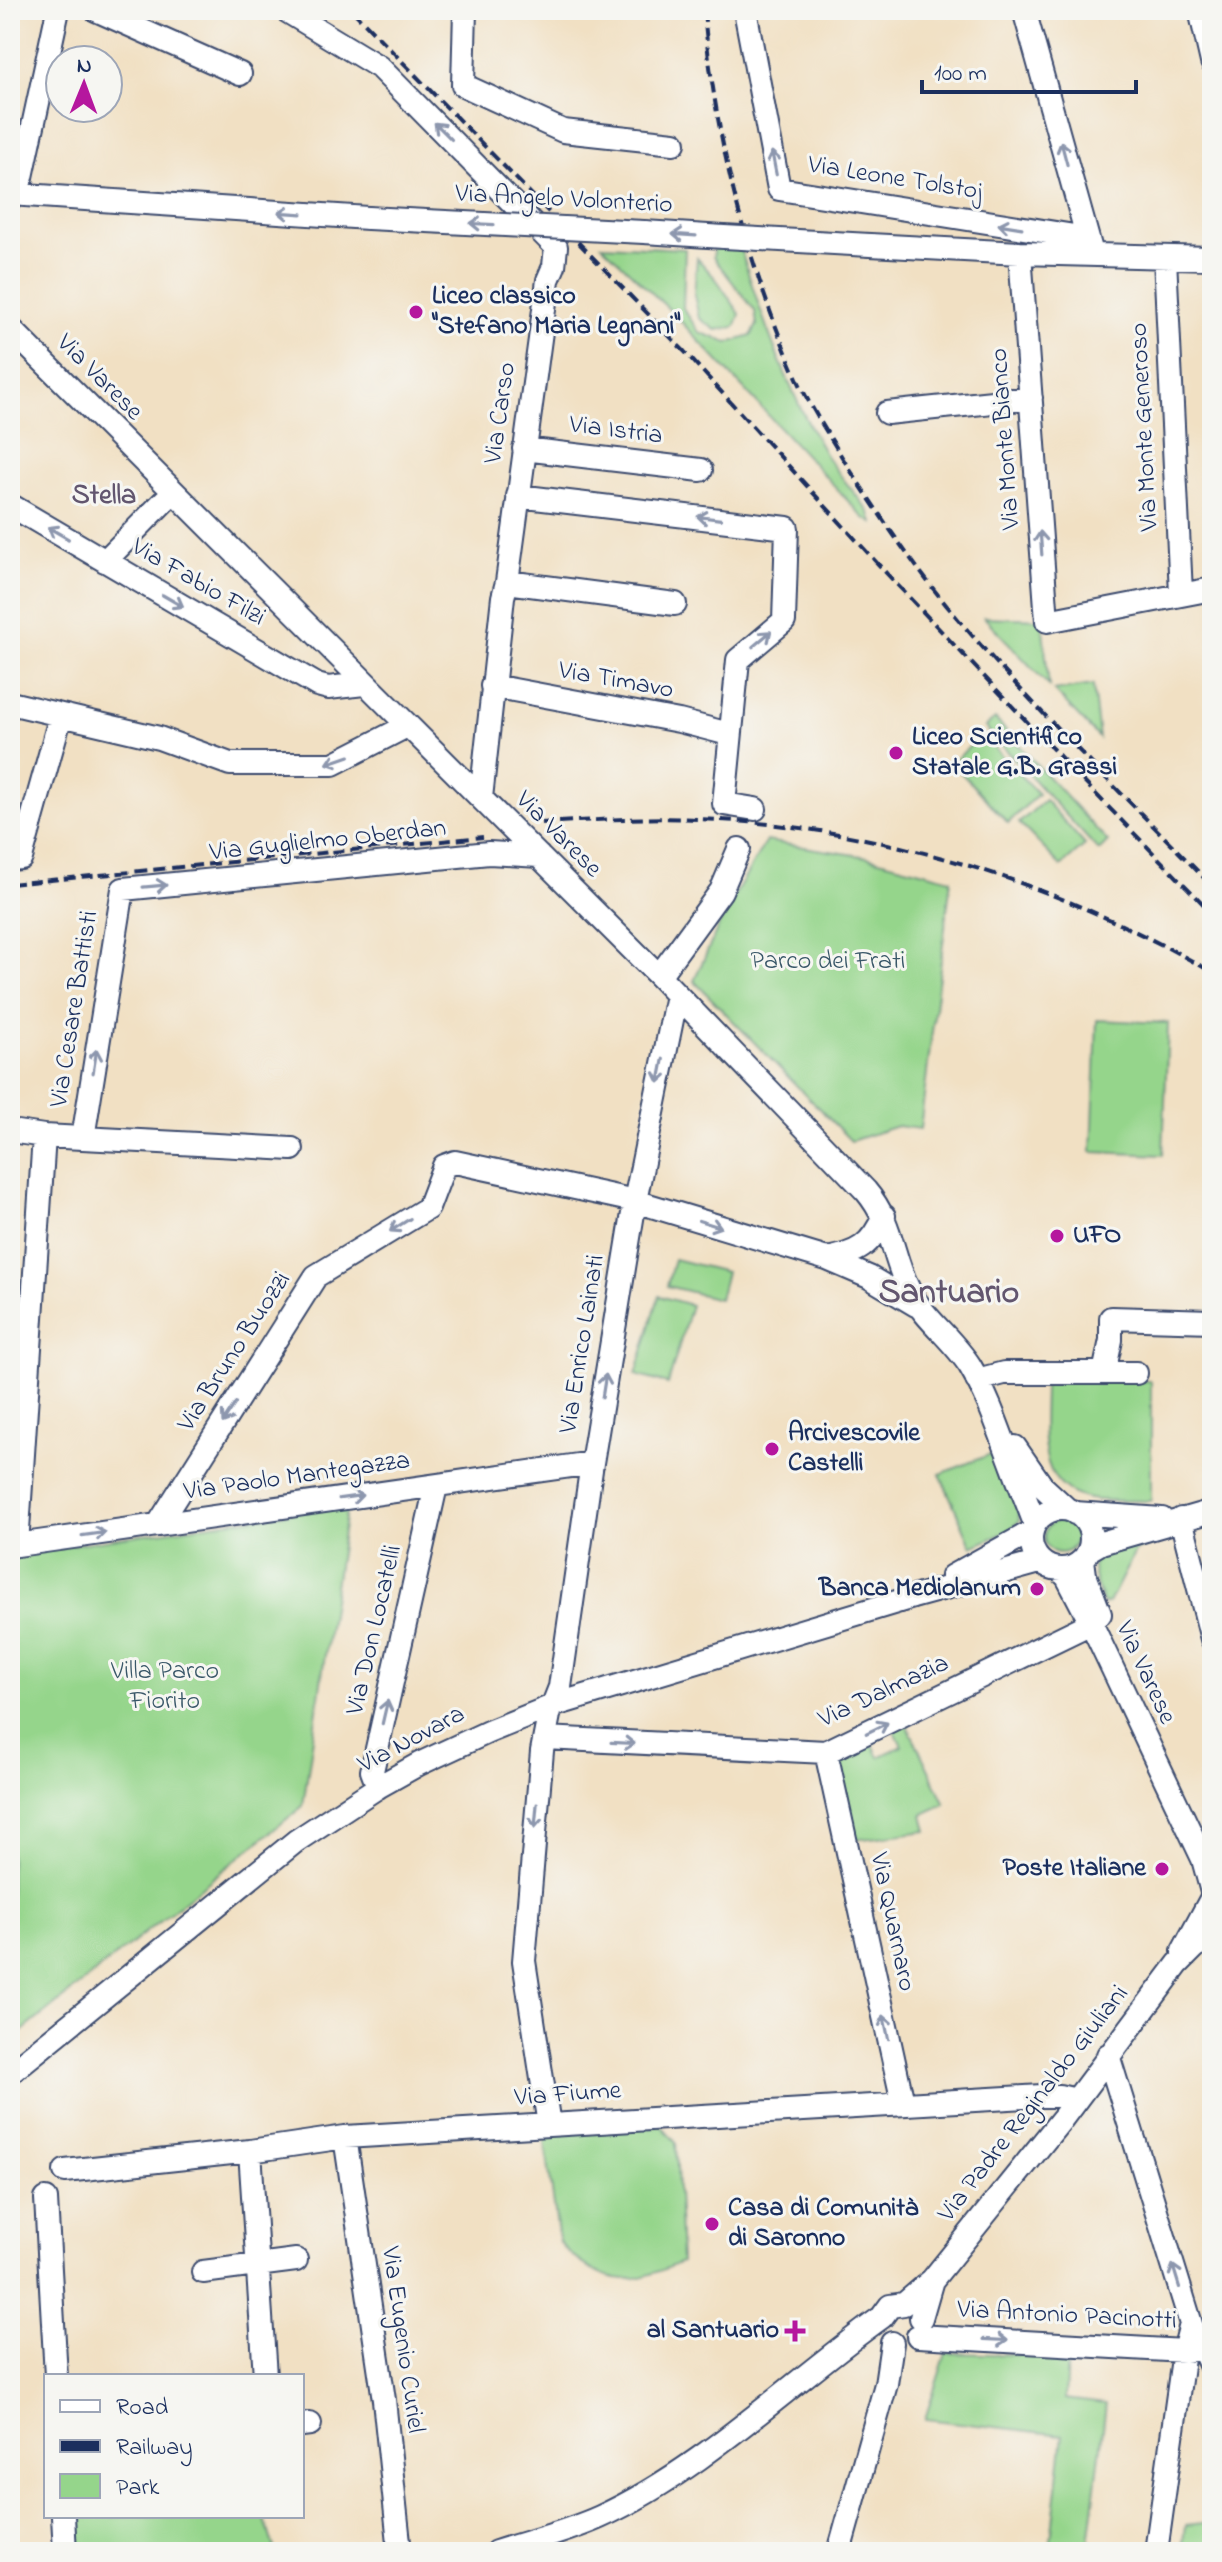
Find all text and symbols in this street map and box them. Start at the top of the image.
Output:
north arrow [44,44,124,124]
scale bar [922,44,1136,94]
text: N [77,51,92,83]
text: 100 m [934,57,987,92]
one-way arrow [434,122,453,141]
one-way arrow [1055,141,1070,167]
street label: Via Leone Tolstoj [804,146,985,212]
one-way arrow [766,151,781,176]
street label: Via Angelo Volonterio [453,175,674,225]
one-way arrow [277,205,304,220]
one-way arrow [469,216,496,231]
one-way arrow [998,217,1023,232]
one-way arrow [671,227,698,242]
place label: Liceo classico "Stefano Maria Legnani" [431,278,681,347]
marker: Liceo classico "Stefano Maria Legnani" [407,303,425,321]
street label: Via Monte Generoso [1121,322,1169,533]
street label: Via Varese [46,325,151,430]
street label: Via Monte Bianco [981,347,1031,532]
street label: Via Carso [475,360,527,467]
street label: Via Istria [566,406,665,456]
district label: Stella [72,476,136,517]
one-way arrow [696,510,723,525]
one-way arrow [47,525,70,541]
street label: Via Fabio Filzi [123,529,272,637]
one-way arrow [1033,530,1048,557]
one-way arrow [161,593,184,609]
one-way arrow [751,631,772,649]
street label: Via Timavo [555,652,676,710]
place label: Liceo Scientifico Statale G.B. Grassi [912,719,1117,787]
marker: Liceo Scientifico Statale G.B. Grassi [887,744,905,762]
one-way arrow [326,753,350,768]
street label: Via Varese [505,782,610,887]
street label: Via Guglielmo Oberdan [207,810,448,872]
one-way arrow [141,878,168,893]
street label: Via Cesare Battisti [41,908,109,1111]
park label: Parco dei Frati [751,943,905,981]
one-way arrow [88,1048,103,1074]
one-way arrow [653,1058,668,1084]
one-way arrow [389,1217,412,1233]
one-way arrow [696,1217,722,1232]
place label: UFO [1073,1217,1121,1255]
marker: UFO [1048,1227,1066,1245]
street label: Via Enrico Lainati [550,1252,616,1437]
street label: Via Bruno Buozzi [168,1264,301,1440]
district label: Santuario [879,1269,1019,1319]
one-way arrow [598,1374,613,1399]
one-way arrow [221,1401,237,1424]
place label: Arcivescovile Castelli [788,1415,921,1483]
marker: Arcivescovile Castelli [763,1440,781,1458]
street label: Via Paolo Mantegazza [180,1442,413,1512]
one-way arrow [338,1489,363,1504]
one-way arrow [81,1526,106,1541]
street label: Via Don Locatelli [337,1541,413,1720]
place label: Banca Mediolanum [818,1570,1021,1608]
marker: Banca Mediolanum [1028,1580,1046,1598]
street label: Via Varese [1104,1614,1186,1731]
street label: Via Dalmazia [812,1645,955,1739]
park label: Villa Parco Fiorito [110,1653,219,1721]
street label: Via Novara [351,1696,472,1784]
one-way arrow [378,1699,393,1725]
one-way arrow [864,1719,888,1735]
one-way arrow [609,1736,636,1751]
one-way arrow [528,1802,543,1829]
street label: Via Quarnaro [859,1848,925,1995]
place label: Poste Italiane [1002,1850,1147,1888]
marker: Poste Italiane [1153,1860,1171,1878]
street label: Via Padre Reginaldo Giuliani [929,1977,1139,2231]
one-way arrow [878,2014,893,2040]
street label: Via Fiume [512,2072,623,2118]
place label: Casa di Comunità di Saronno [728,2190,919,2258]
marker: Casa di Comunità di Saronno [703,2215,721,2233]
street label: Via Eugenio Curiel [370,2243,434,2436]
one-way arrow [1168,2264,1182,2289]
street label: Via Antonio Pacinotti [955,2291,1178,2341]
place label: al Santuario [647,2312,779,2350]
marker: al Santuario [786,2322,804,2340]
one-way arrow [982,2333,1009,2348]
legend [44,2374,304,2518]
text: Road [116,2391,169,2426]
text: Railway [116,2431,193,2467]
text: Park [116,2471,160,2506]

